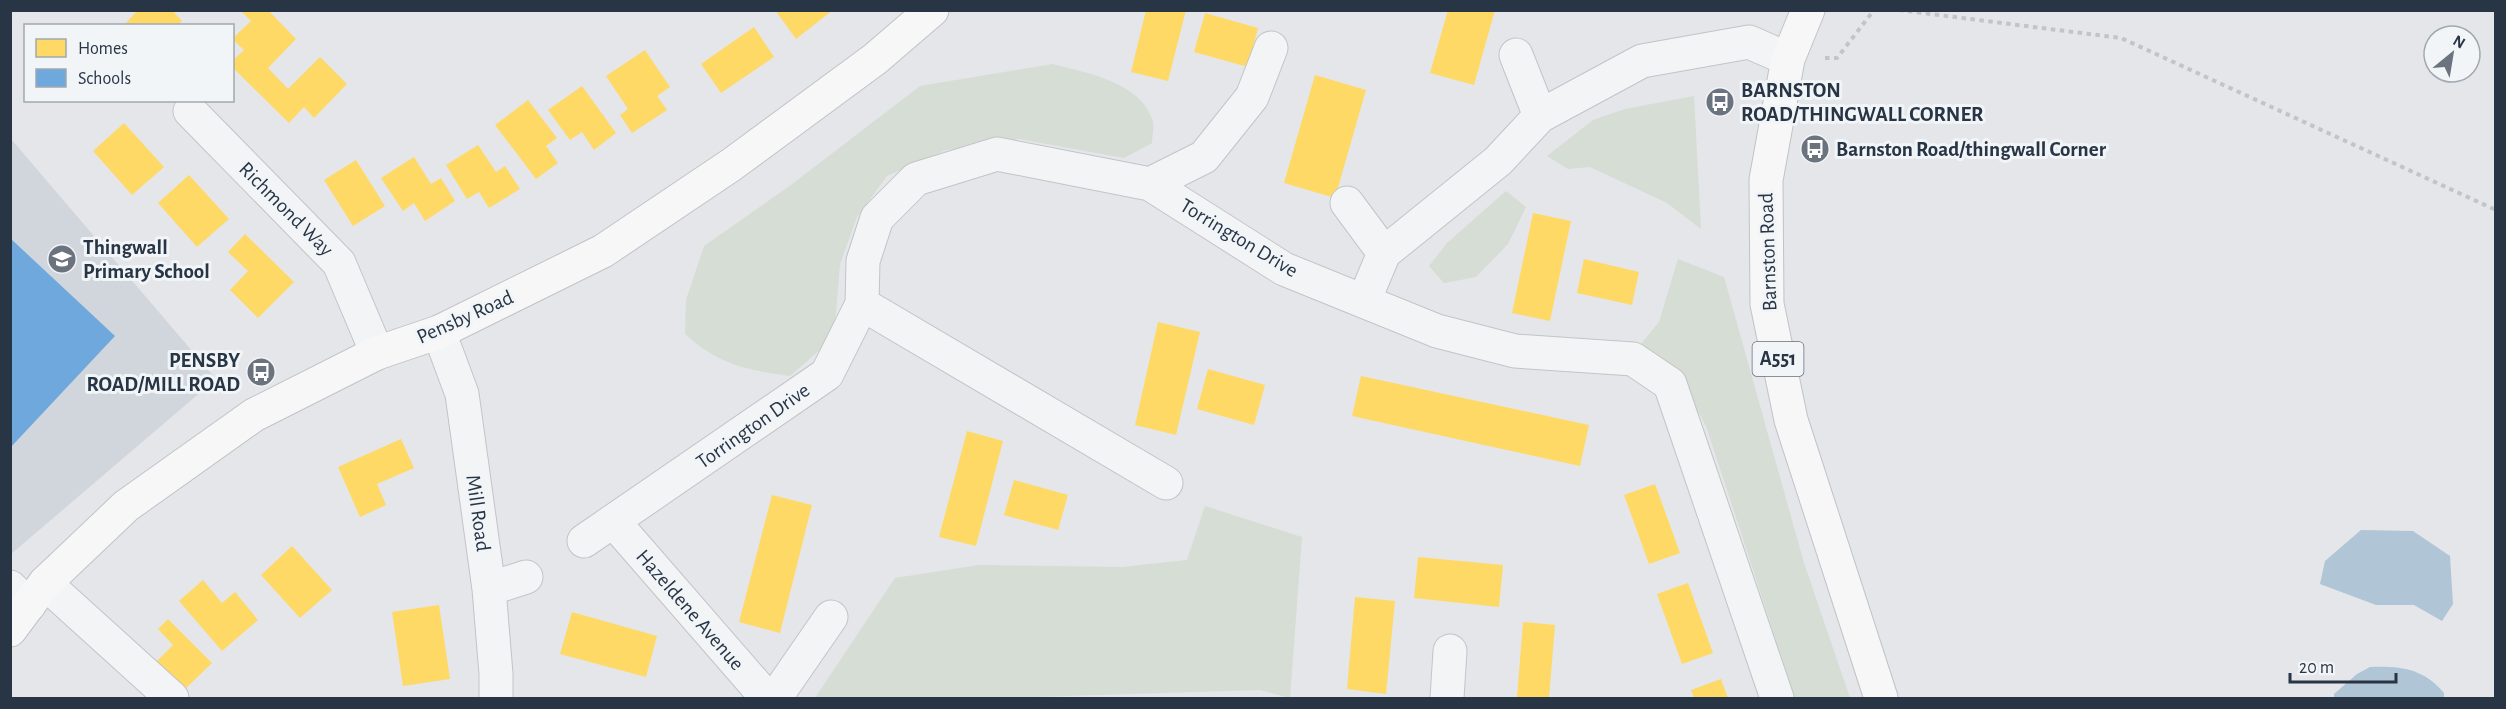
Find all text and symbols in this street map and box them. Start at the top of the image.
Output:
legend [24,24,234,102]
north arrow [2422,24,2482,84]
text: N [2450,32,2468,52]
text: Homes [78,40,128,58]
text: Schools [78,70,131,88]
place label: BARNSTON ROAD/THINGWALL CORNER [1741,80,1983,125]
bus stop icon: BARNSTON ROAD/THINGWALL CORNER [1704,86,1736,118]
bus stop icon: Barnston Road/thingwall Corner [1799,133,1831,165]
place label: Barnston Road/thingwall Corner [1836,139,2107,160]
street label: Richmond Way [235,158,337,260]
street label: Barnston Road [1755,192,1781,312]
street label: Torrington Drive [1177,195,1301,281]
place label: Thingwall Primary School [83,237,210,282]
school or university icon: Thingwall Primary School [46,243,78,275]
street label: Pensby Road [414,286,516,348]
road number: A551 [1752,342,1804,376]
place label: PENSBY ROAD/MILL ROAD [86,350,240,395]
bus stop icon: PENSBY ROAD/MILL ROAD [245,356,277,388]
street label: Torrington Drive [692,379,814,473]
street label: Mill Road [462,473,494,553]
street label: Hazeldene Avenue [632,546,748,674]
scale bar [2290,646,2396,684]
text: 20 m [2299,659,2334,677]

